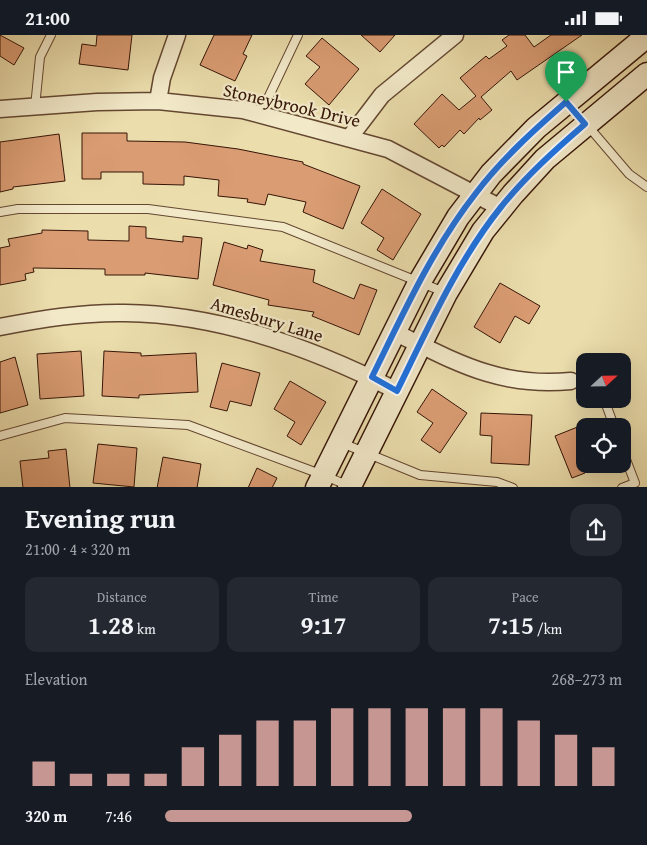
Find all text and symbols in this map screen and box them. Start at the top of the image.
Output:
text: 21:00 [25,4,70,32]
pin [545,51,587,102]
icon: arrive [552,58,580,86]
street label: Stoneybrook Drive [221,76,363,134]
street label: Amesbury Lane [207,289,327,349]
north arrow [576,353,631,407]
map controls [576,353,631,473]
button: locate [576,418,631,473]
text: Evening run [25,497,176,538]
button: share [570,504,622,556]
text: 21:00 · 4 × 320 m [25,537,130,561]
text: Distance [97,587,147,607]
text: Time [309,587,338,607]
text: Pace [512,587,539,607]
text: 1.28 [88,607,134,643]
text: 9:17 [301,607,346,643]
text: 7:15 [488,607,534,643]
text: km [134,619,156,639]
text: /km [534,619,562,639]
text: Elevation [25,667,88,691]
text: 268–273 m [552,667,622,691]
text: 320 m [25,804,67,828]
text: 7:46 [105,804,132,828]

